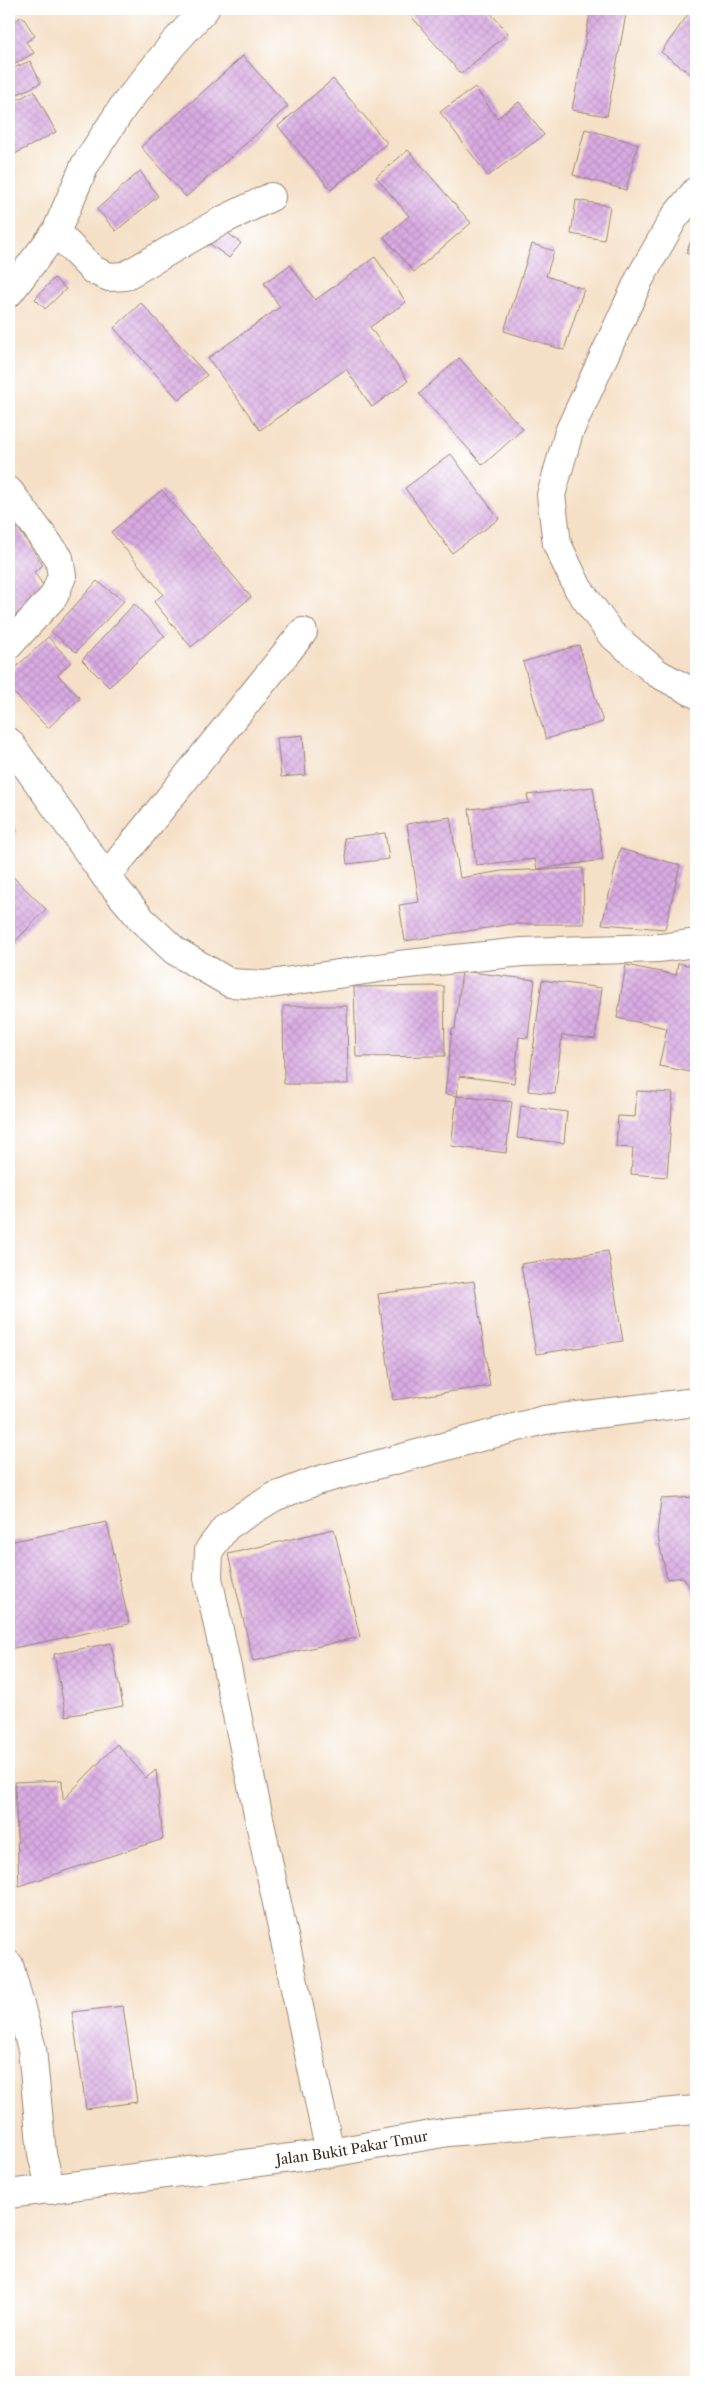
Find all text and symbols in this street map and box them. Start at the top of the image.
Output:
street label: Jalan Bukit Pakar Tmur [273,2127,429,2169]

